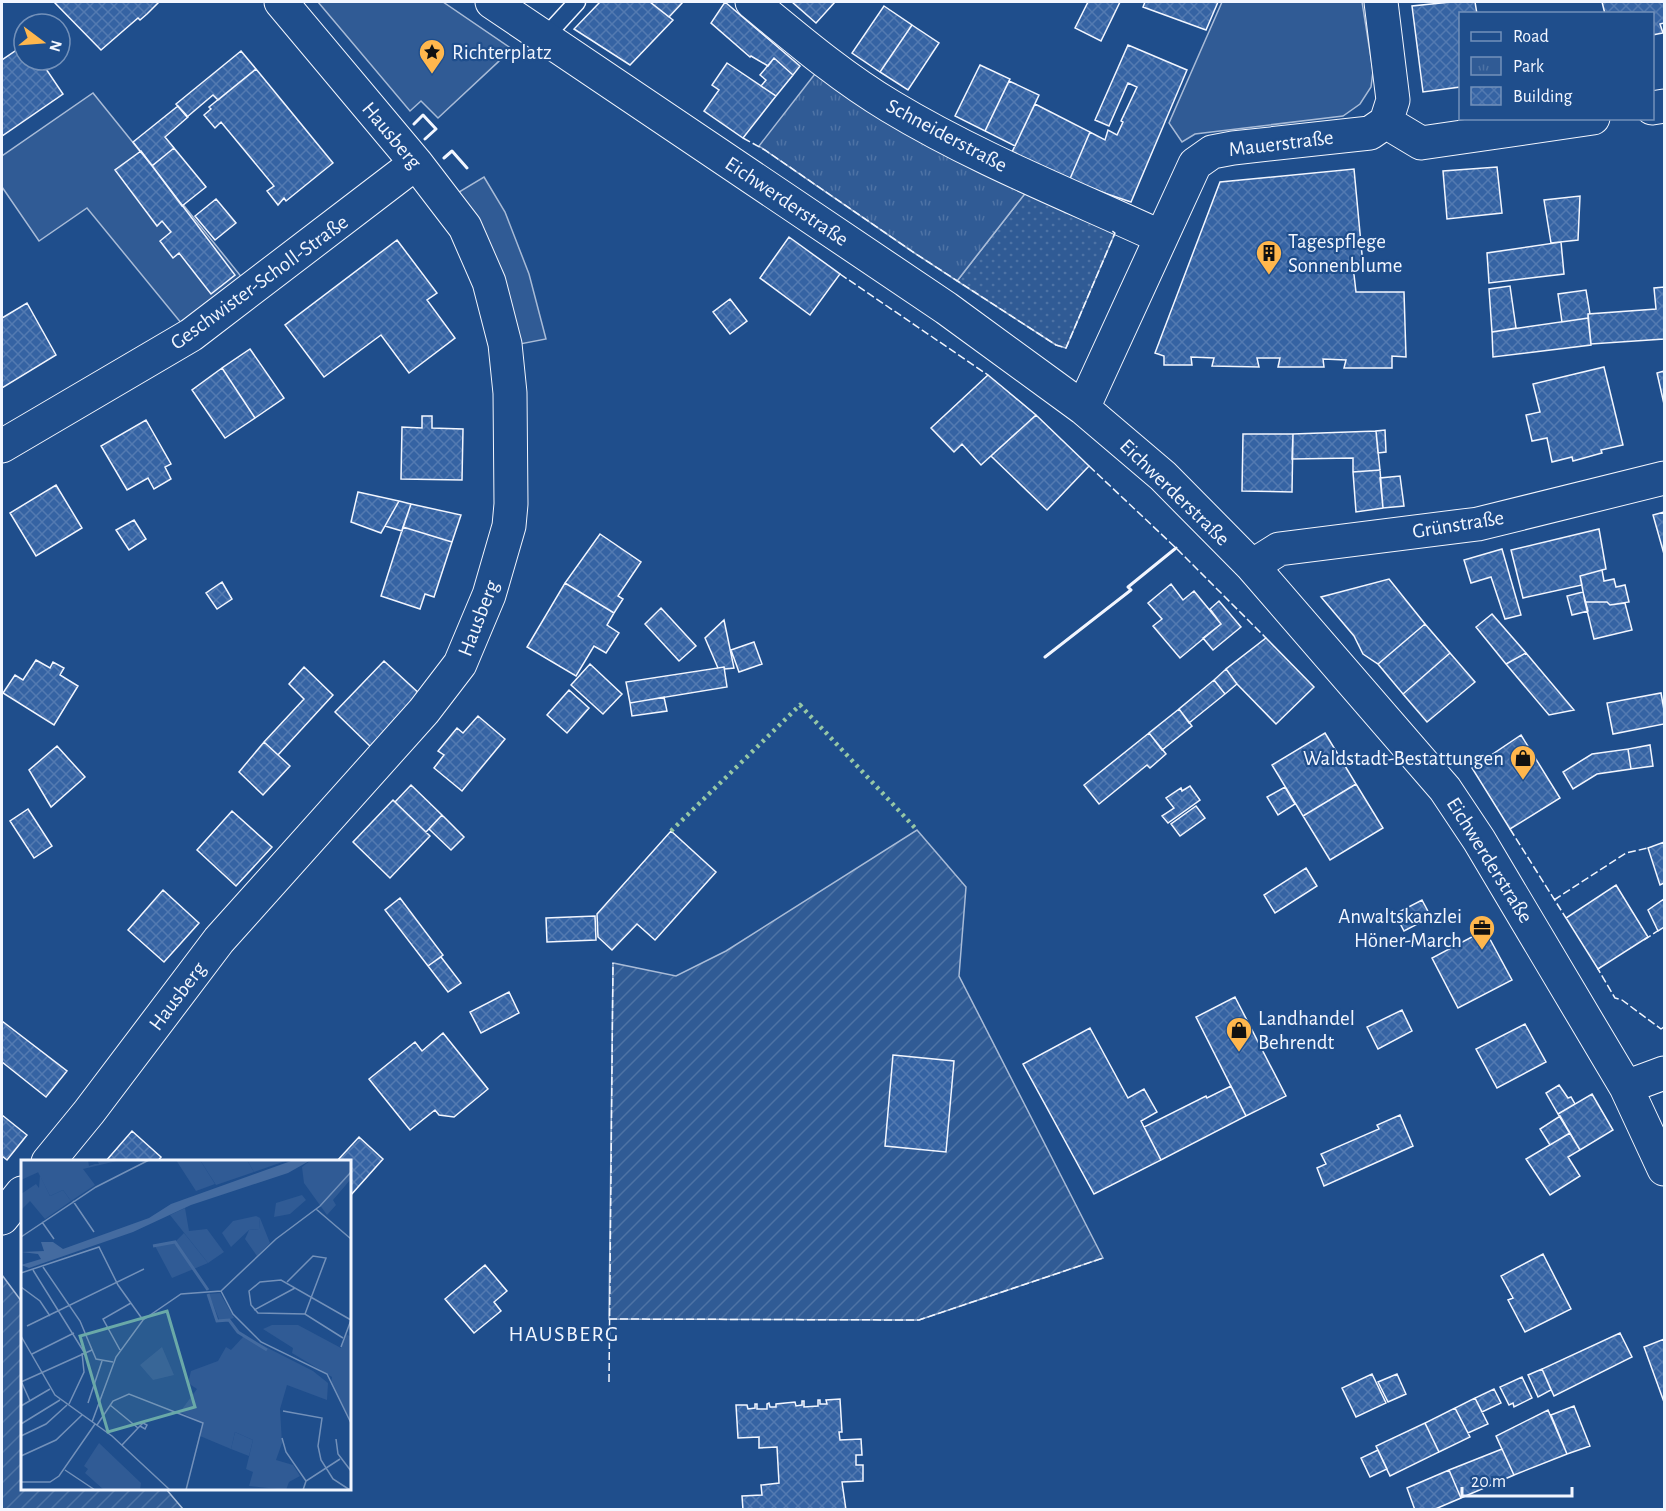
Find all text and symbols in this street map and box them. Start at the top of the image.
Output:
north arrow [12,12,72,72]
legend [1459,12,1654,120]
text: Road [1513,28,1549,46]
place icon: Richterplatz [417,37,447,75]
text: N [46,38,65,53]
place label: Richterplatz [452,42,552,63]
text: Park [1513,58,1545,76]
text: Building [1513,88,1573,106]
street label: Schneiderstraße [883,95,1011,176]
street label: Hausberg [358,98,426,173]
street label: Mauerstraße [1228,127,1335,160]
street label: Eichwerderstraße [721,153,852,250]
street label: Geschwister-Scholl-Straße [167,211,352,354]
place label: Tagespflege Sonnenblume [1288,231,1403,276]
building icon: Tagespflege Sonnenblume [1254,238,1284,276]
street label: Eichwerderstraße [1116,435,1234,550]
street label: Grünstraße [1411,507,1505,542]
street label: Hausberg [454,577,503,659]
shop icon: Waldstadt-Bestattungen [1508,743,1538,781]
place label: Waldstadt-Bestattungen [1303,748,1504,769]
street label: Eichwerderstraße [1443,794,1537,927]
place label: Anwaltskanzlei Höner-March [1338,906,1462,951]
office icon: Anwaltskanzlei Höner-March [1467,913,1497,951]
street label: Hausberg [145,958,210,1034]
place label: Landhandel Behrendt [1258,1008,1355,1053]
shop icon: Landhandel Behrendt [1224,1015,1254,1053]
inset map [21,1160,351,1490]
district label: HAUSBERG [508,1323,620,1345]
scale bar [1462,1460,1572,1498]
text: 20 m [1471,1473,1506,1491]

